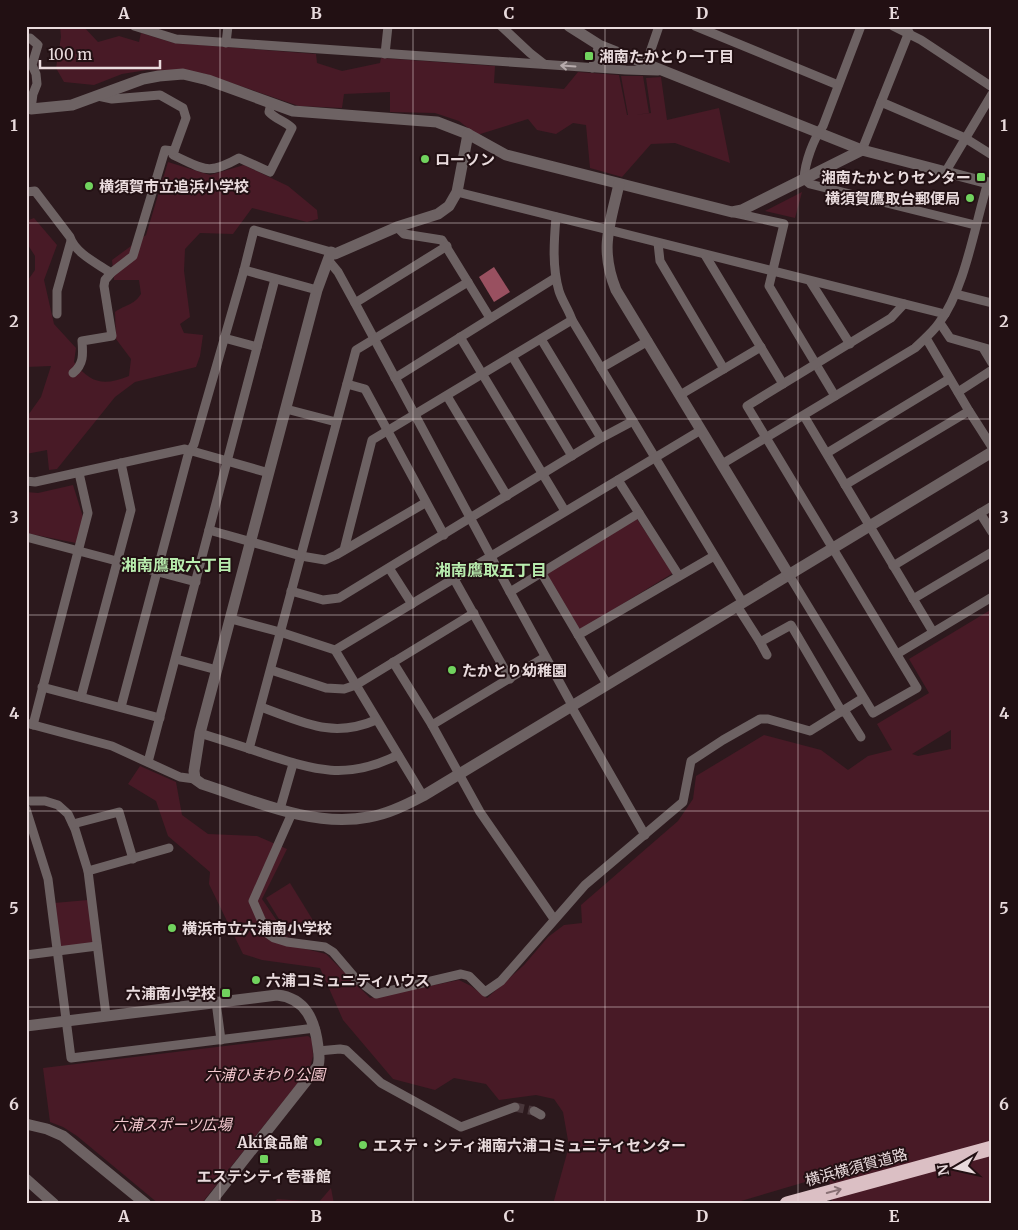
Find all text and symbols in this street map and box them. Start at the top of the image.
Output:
text: A [117,3,130,23]
text: B [310,3,322,23]
text: C [504,3,514,23]
text: D [696,3,708,23]
text: E [889,3,900,23]
scale bar [40,38,160,70]
text: 100 m [48,45,92,64]
place label: 湘南たかとり一丁目 [599,47,734,66]
marker: 湘南たかとり一丁目 [583,50,595,62]
one-way arrow [560,61,576,71]
text: 1 [10,115,18,135]
text: 1 [1000,115,1008,135]
place label: ローソン [435,150,495,169]
marker: ローソン [419,153,431,165]
place label: 湘南たかとりセンター [821,168,971,187]
marker: 湘南たかとりセンター [975,171,987,183]
place label: 横須賀市立追浜小学校 [99,177,249,196]
marker: 横須賀市立追浜小学校 [83,180,95,192]
place label: 横須賀鷹取台郵便局 [825,189,960,208]
marker: 横須賀鷹取台郵便局 [964,192,976,204]
text: 2 [9,311,19,331]
text: 2 [999,311,1009,331]
text: 3 [9,507,19,527]
text: 3 [999,507,1009,527]
district label: 湘南鷹取六丁目 [121,555,233,575]
district label: 湘南鷹取五丁目 [435,560,547,580]
place label: たかとり幼稚園 [462,661,567,680]
marker: たかとり幼稚園 [446,664,458,676]
text: 4 [9,703,19,723]
text: 4 [999,703,1009,723]
text: 5 [9,898,19,918]
text: 5 [999,898,1009,918]
place label: 横浜市立六浦南小学校 [182,919,332,938]
marker: 横浜市立六浦南小学校 [166,922,178,934]
place label: 六浦コミュニティハウス [266,971,430,990]
marker: 六浦コミュニティハウス [250,974,262,986]
place label: 六浦南小学校 [126,984,216,1003]
marker: 六浦南小学校 [220,987,232,999]
park label: 六浦ひまわり公園 [205,1065,327,1084]
text: 6 [9,1094,19,1114]
text: 6 [999,1094,1009,1114]
park label: 六浦スポーツ広場 [112,1115,234,1134]
place label: Aki食品館 [236,1133,308,1152]
marker: Aki食品館 [312,1136,324,1148]
place label: エステ・シティ湘南六浦コミュニティセンター [373,1136,686,1155]
marker: エステ・シティ湘南六浦コミュニティセンター [357,1139,369,1151]
north arrow [930,1142,980,1192]
street label: 横浜横須賀道路 [803,1144,909,1190]
marker: エステシティ壱番館 [258,1153,270,1165]
text: N [933,1163,953,1177]
place label: エステシティ壱番館 [197,1167,331,1186]
one-way arrow [826,1186,842,1196]
text: A [117,1206,130,1226]
text: B [310,1206,322,1226]
text: C [504,1206,514,1226]
text: D [696,1206,708,1226]
text: E [889,1206,900,1226]

